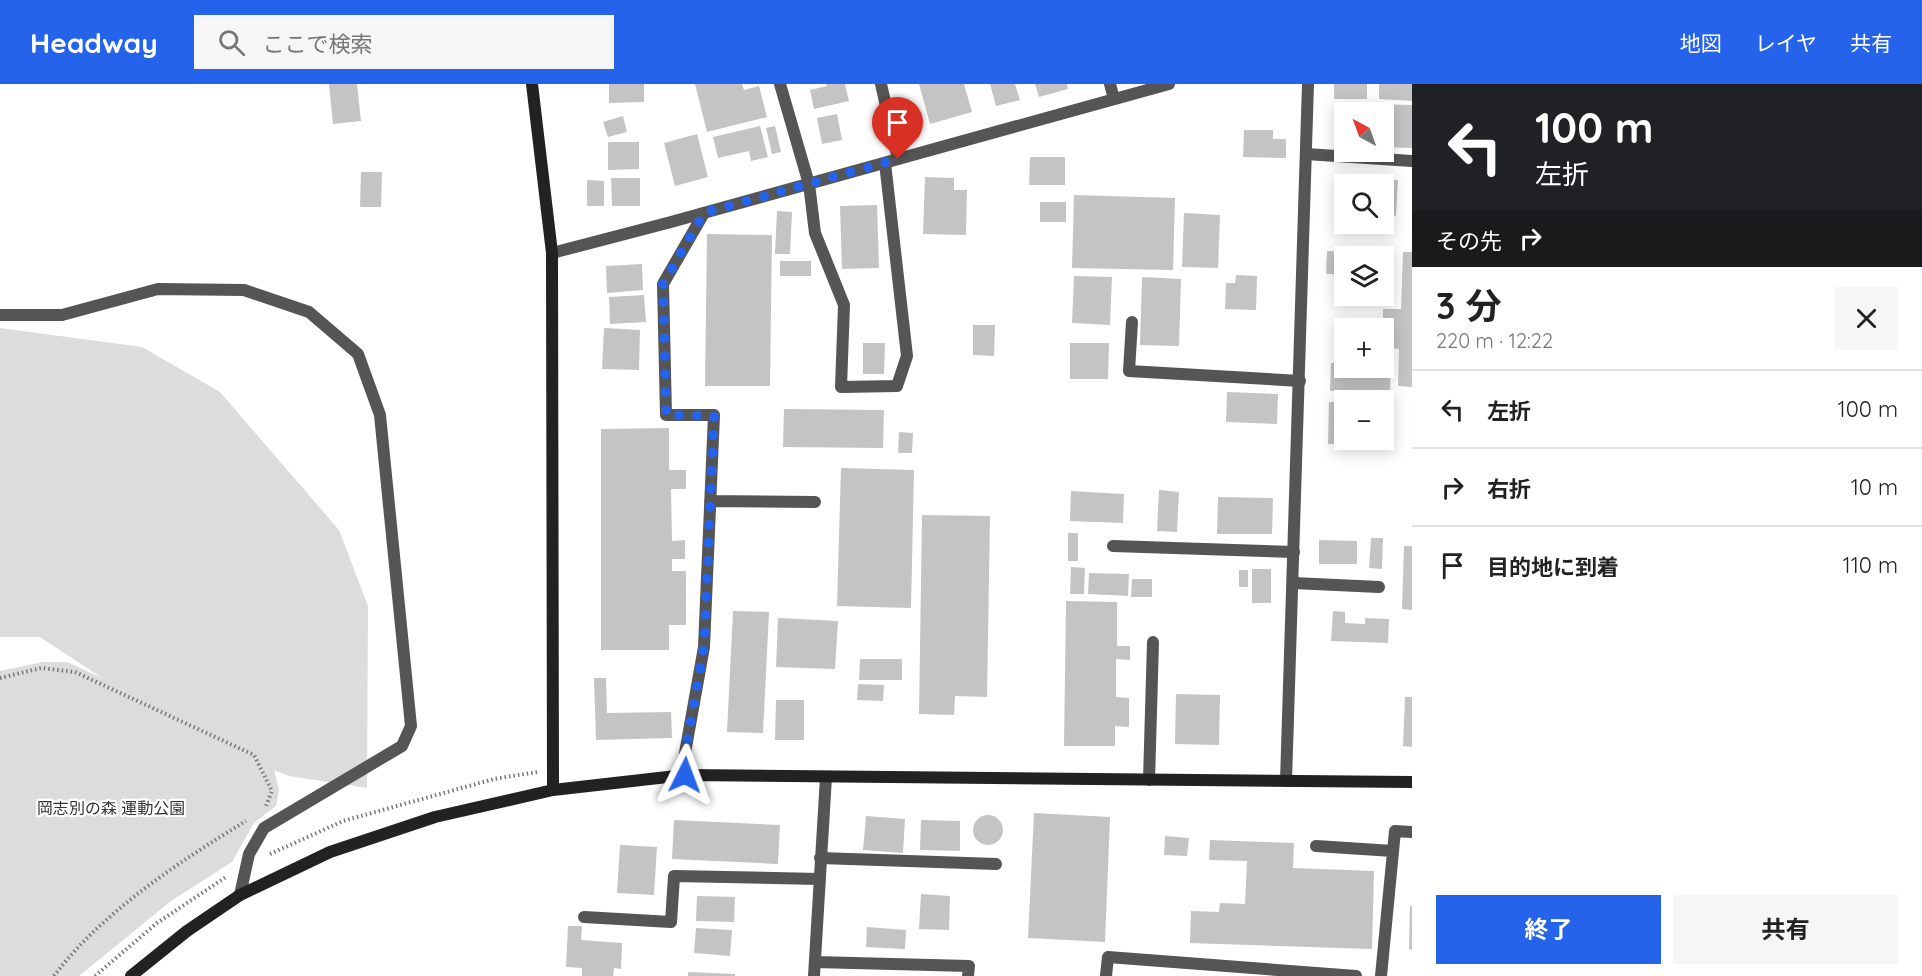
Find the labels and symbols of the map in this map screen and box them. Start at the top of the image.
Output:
pin [872,97,923,159]
north arrow [1334,102,1394,162]
position arrow [653,743,717,807]
park label: 岡志別の森 運動公園 [37,798,185,818]

